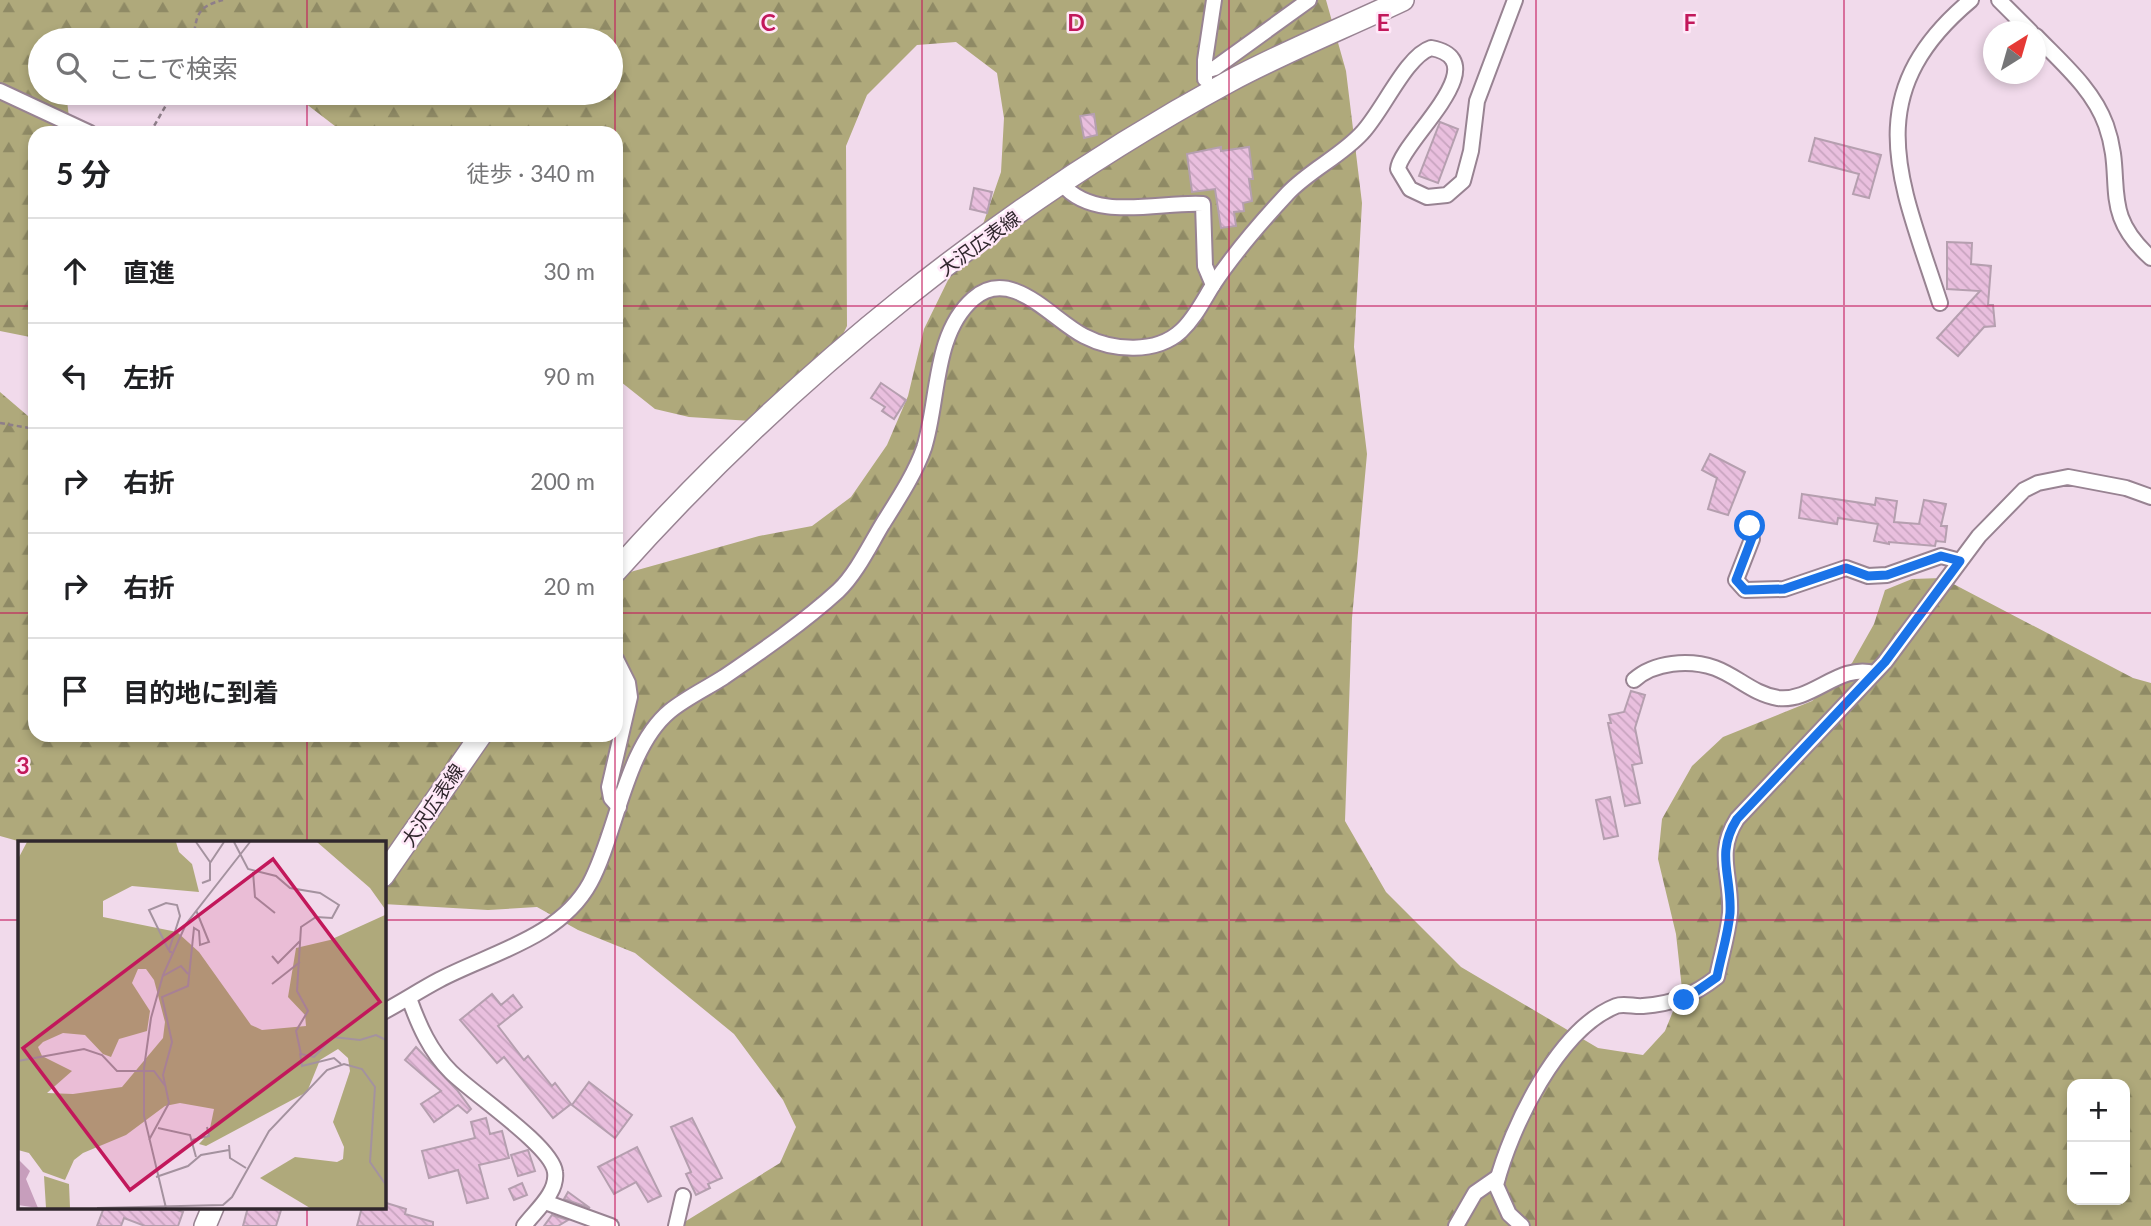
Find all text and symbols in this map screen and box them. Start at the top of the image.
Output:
text: C [760,8,776,36]
text: D [1067,8,1085,36]
text: E [1376,8,1390,36]
text: F [1683,8,1697,36]
north arrow [1983,21,2046,84]
search box [28,28,623,105]
icon: search [52,48,90,86]
text: ここで検索 [108,52,238,84]
text: 5 分 [56,155,111,191]
text: 徒歩 · 340 m [466,159,595,187]
street label: 大沢広表線 [934,206,1024,280]
icon: ahead [56,252,94,290]
text: 直進 [123,256,175,288]
text: 30 m [544,257,595,285]
icon: left [56,357,94,395]
text: 左折 [123,361,175,393]
text: 90 m [544,362,595,390]
icon: right [56,462,94,500]
text: 右折 [123,466,175,498]
text: 200 m [530,467,595,495]
route start [1734,510,1765,541]
icon: right [56,567,94,605]
text: 右折 [123,571,175,603]
text: 20 m [544,572,595,600]
icon: arrive [56,672,94,710]
text: 目的地に到着 [123,676,279,708]
text: 3 [16,751,30,779]
street label: 大沢広表線 [396,759,468,851]
inset map [18,841,385,1208]
route end [1668,984,1699,1015]
map controls [2067,1079,2130,1205]
button: + [2067,1079,2130,1142]
button: − [2067,1142,2130,1205]

